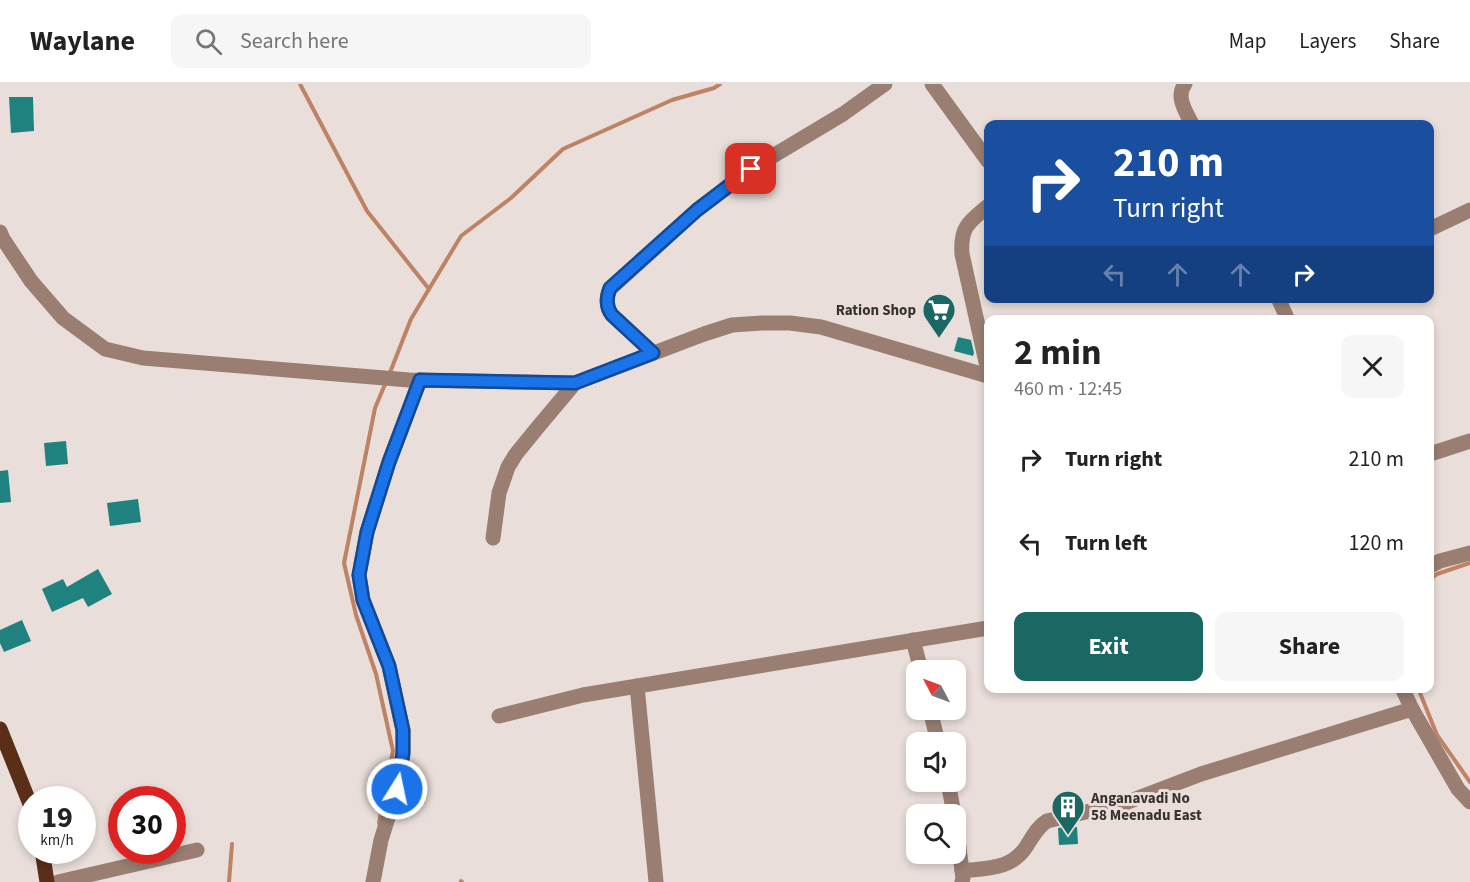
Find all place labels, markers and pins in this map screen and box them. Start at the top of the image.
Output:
pin [725,143,776,194]
supermarket icon: Ration Shop [921,292,957,339]
place label: Ration Shop [836,300,916,321]
place label: Anganavadi No 58 Meenadu East [1090,788,1202,826]
building icon: Anganavadi No 58 Meenadu East [1050,789,1086,836]

